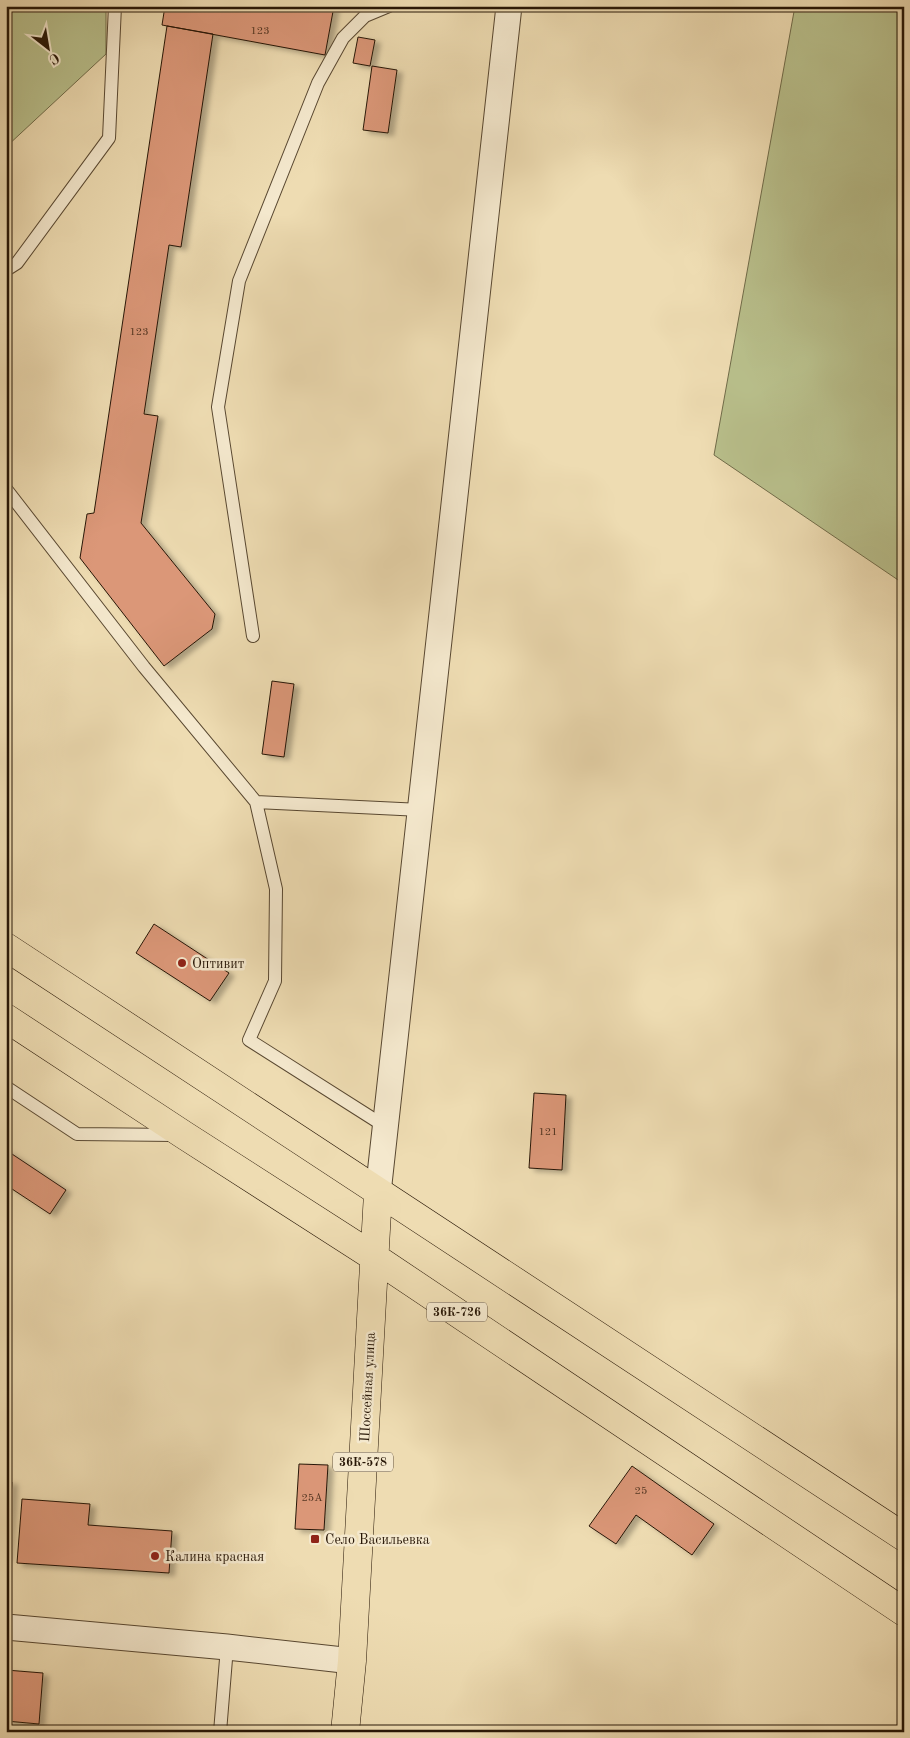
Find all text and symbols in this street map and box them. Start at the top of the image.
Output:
north arrow [22,22,72,72]
house number: 123 [250,26,270,37]
text: С [47,50,62,67]
house number: 123 [129,327,149,338]
marker: Оптивит [176,957,188,969]
place label: Оптивит [192,957,245,971]
house number: 121 [538,1127,558,1138]
road number: 36К-726 [427,1302,487,1321]
street label: Шоссейная улица [358,1332,378,1442]
road number: 36К-578 [333,1452,393,1471]
house number: 25 [635,1486,647,1497]
house number: 25А [301,1493,323,1504]
marker: Село Васильевка [309,1533,321,1545]
place label: Село Васильевка [325,1533,430,1547]
marker: Калина красная [149,1550,161,1562]
place label: Калина красная [165,1550,264,1564]

